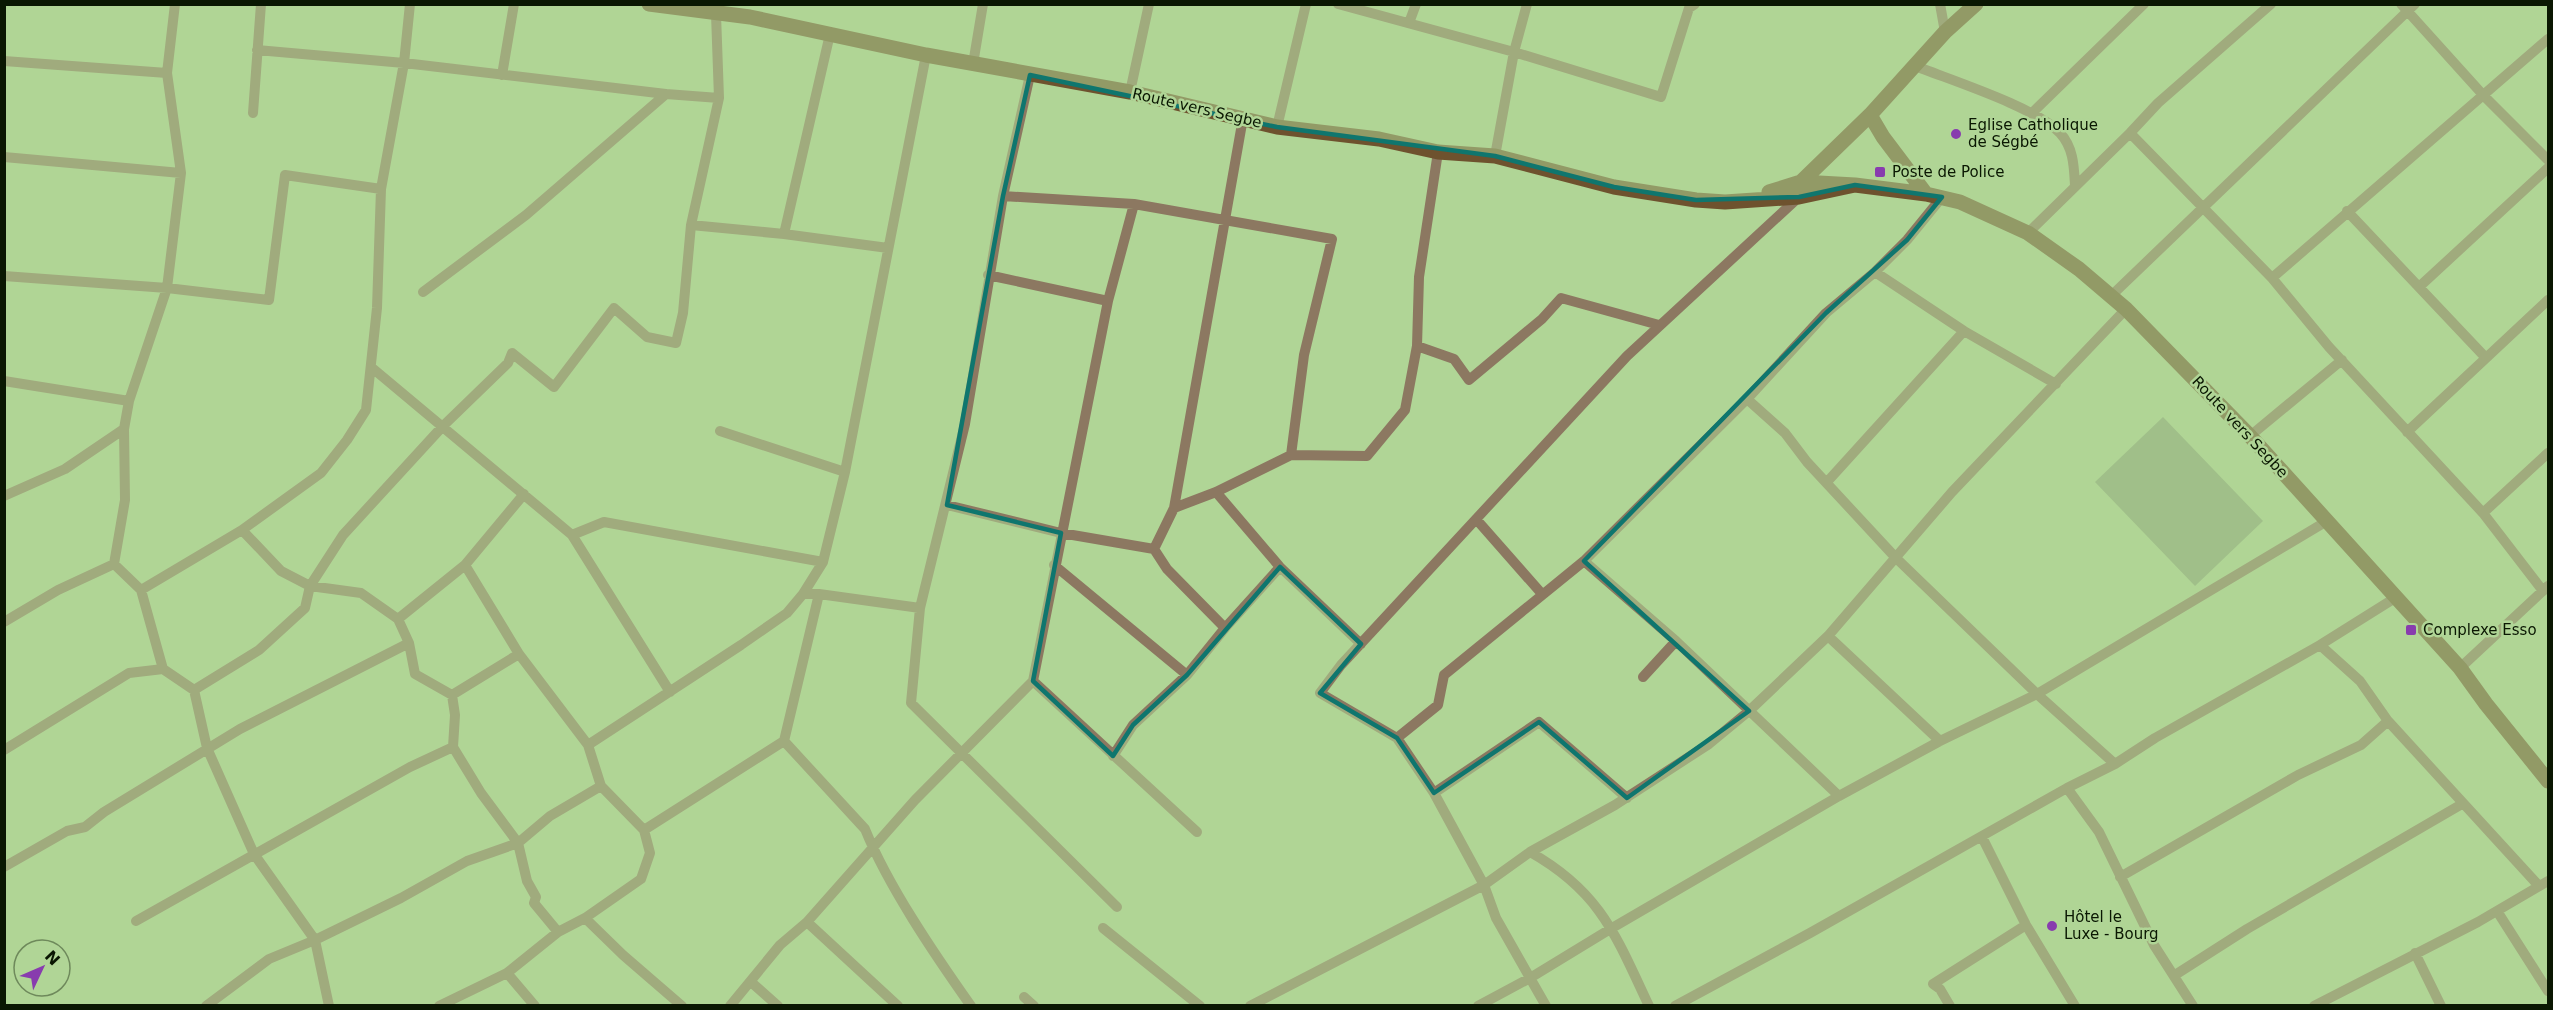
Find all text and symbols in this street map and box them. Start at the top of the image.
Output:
street label: Route vers Segbe [1131,84,1263,132]
place label: Eglise Catholique de Ségbé [1968,116,2098,151]
marker: Eglise Catholique de Ségbé [1949,127,1963,141]
place label: Poste de Police [1892,163,2004,181]
marker: Poste de Police [1873,165,1887,179]
street label: Route vers Segbe [2188,373,2292,481]
place label: Complexe Esso [2423,621,2537,639]
marker: Complexe Esso [2404,623,2418,637]
place label: Hôtel le Luxe - Bourg [2064,908,2159,943]
marker: Hôtel le Luxe - Bourg [2045,919,2059,933]
north arrow [12,938,72,998]
text: N [41,947,64,969]

